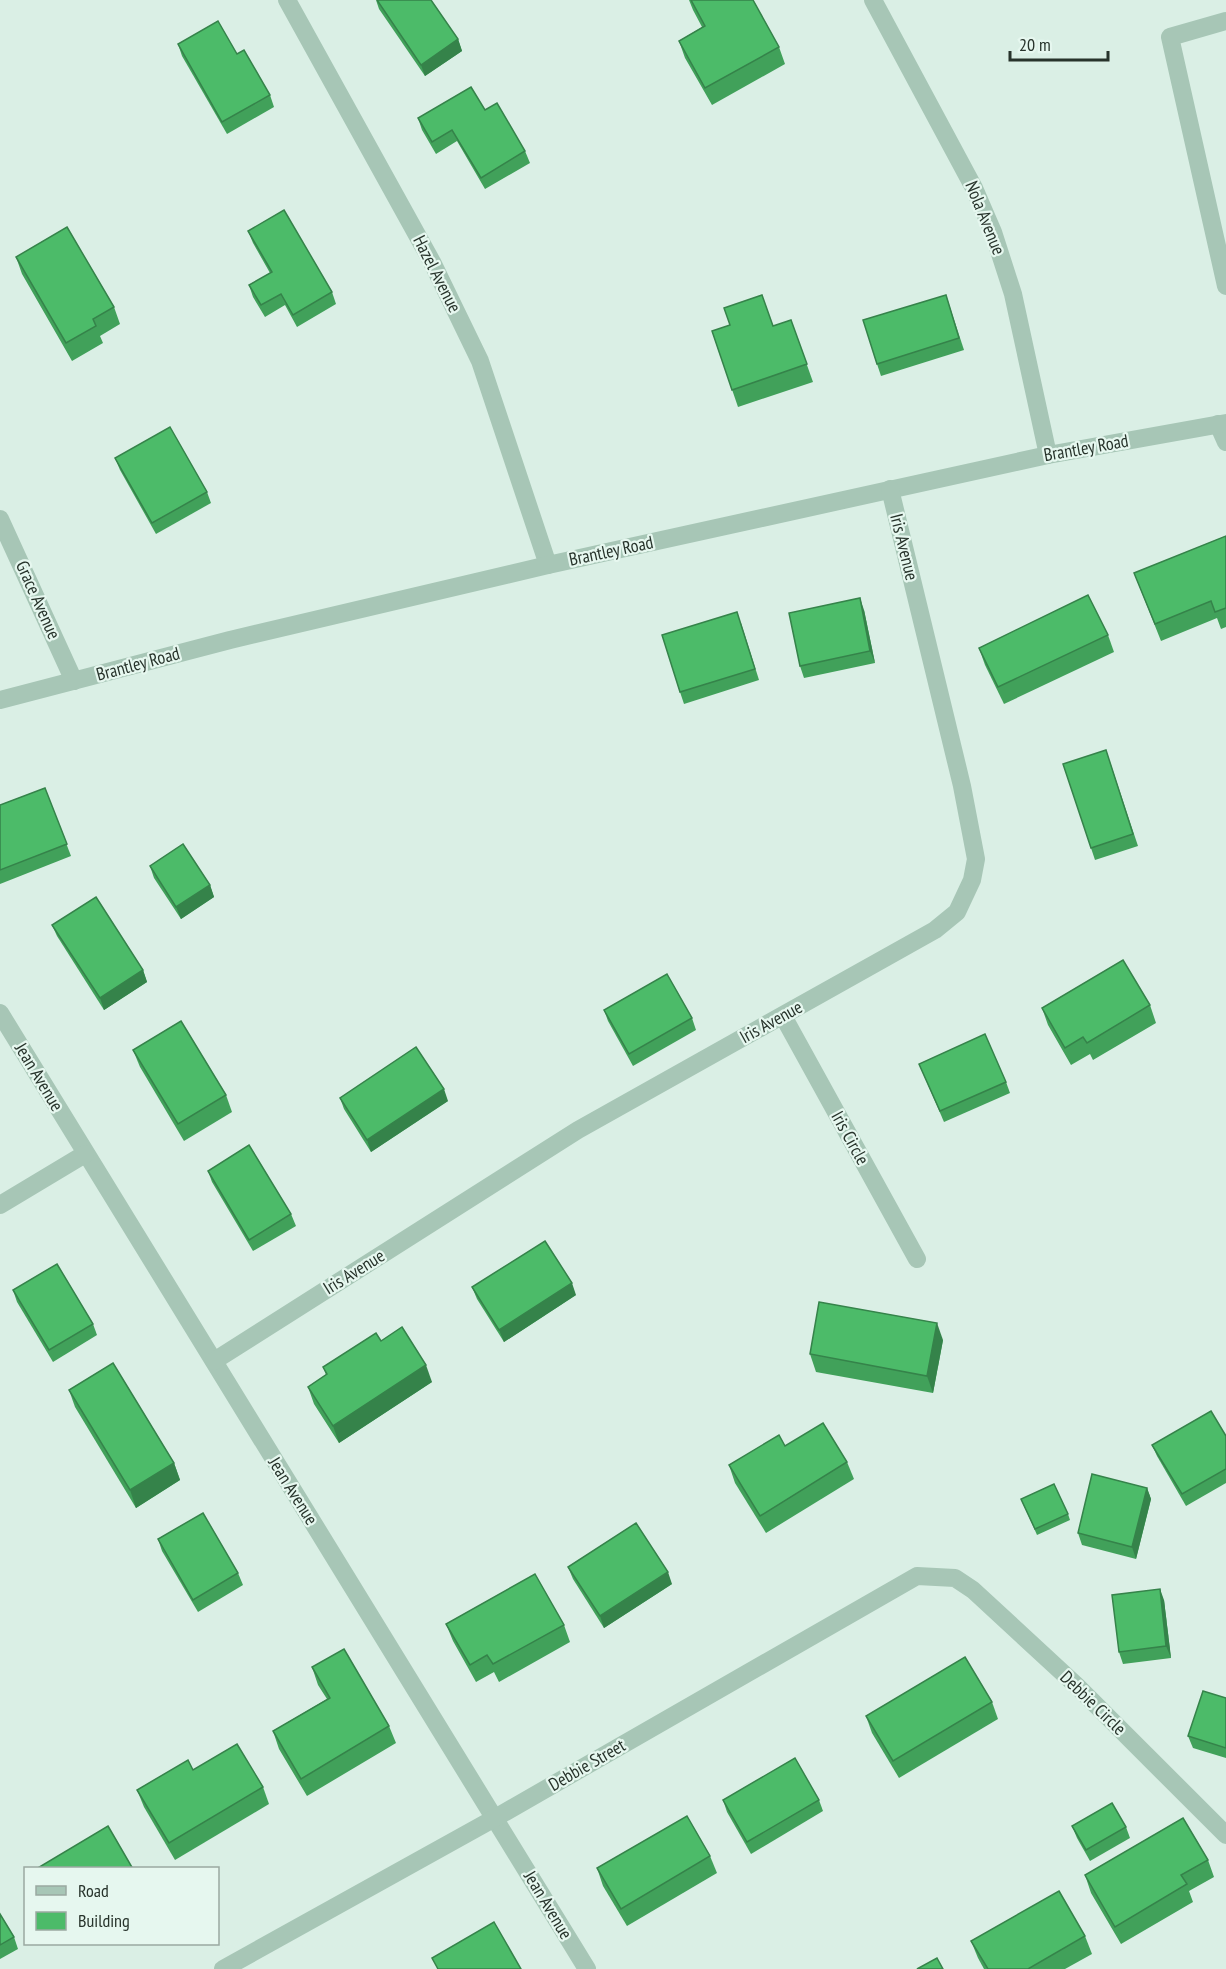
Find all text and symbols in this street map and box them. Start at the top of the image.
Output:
scale bar [1010,24,1108,62]
text: 20 m [1019,33,1051,56]
street label: Nola Avenue [960,177,1011,258]
street label: Hazel Avenue [408,231,467,316]
street label: Brantley Road [1042,429,1130,466]
street label: Iris Avenue [885,511,924,583]
street label: Brantley Road [567,530,655,571]
street label: Grace Avenue [11,557,66,643]
street label: Brantley Road [94,641,182,686]
street label: Iris Avenue [735,995,806,1048]
street label: Jean Avenue [10,1038,69,1115]
street label: Iris Circle [826,1107,875,1169]
street label: Iris Avenue [319,1244,389,1299]
street label: Jean Avenue [263,1452,323,1529]
street label: Debbie Circle [1056,1666,1131,1740]
street label: Debbie Street [544,1733,629,1796]
street label: Jean Avenue [519,1866,578,1943]
legend [24,1867,219,1945]
text: Road [78,1879,109,1902]
text: Building [78,1909,130,1932]

